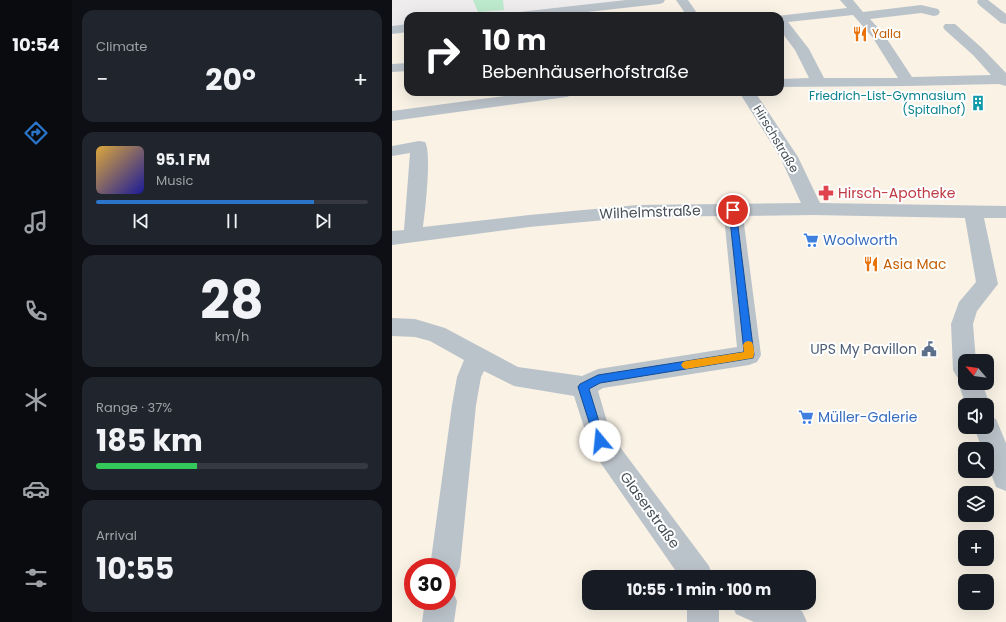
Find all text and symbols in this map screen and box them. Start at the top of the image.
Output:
text: 10 m [482,21,546,60]
restaurant icon: Yalla [851,25,869,43]
place label: Yalla [872,25,901,42]
icon: right [416,28,468,80]
text: 10:54 [12,32,60,57]
text: Climate [96,37,147,56]
text: 20° [205,58,256,101]
text: Bebenhäuserhofstraße [482,59,689,84]
text: − [96,64,108,95]
text: + [353,64,368,95]
place label: Friedrich-List-Gymnasium (Spitalhof) [809,87,966,118]
building icon: Friedrich-List-Gymnasium (Spitalhof) [969,94,987,112]
street label: Hirschstraße [750,102,803,176]
icon: directions [22,119,50,147]
text: 95.1 FM [156,149,210,170]
text: Music [156,171,193,190]
place label: Hirsch-Apotheke [838,183,956,203]
pharmacy icon: Hirsch-Apotheke [817,184,835,202]
pin [716,193,750,227]
icon: arrive [722,199,744,221]
street label: Wilhelmstraße [599,200,701,224]
icon: music [22,208,50,236]
icon: previous [130,210,152,232]
icon: pause [221,210,243,232]
icon: next [312,210,334,232]
place label: Woolworth [823,230,898,250]
supermarket icon: Woolworth [802,231,820,249]
place label: Asia Mac [883,254,946,274]
restaurant icon: Asia Mac [862,255,880,273]
text: 28 [200,264,264,337]
icon: phone [22,297,50,325]
text: km/h [215,327,249,346]
place label: UPS My Pavillon [810,339,917,359]
public building icon: UPS My Pavillon [920,340,938,358]
north arrow [958,354,994,390]
map controls [958,354,994,610]
icon: climate [22,386,50,414]
text: Range · 37% [96,398,172,417]
button: sound [958,398,994,434]
place label: Müller-Galerie [818,407,918,427]
supermarket icon: Müller-Galerie [797,408,815,426]
text: 185 km [96,419,203,462]
position arrow [579,420,621,462]
button: search [958,442,994,478]
street label: Glaserstraße [615,468,685,553]
icon: car [22,475,50,503]
button: layers [958,486,994,522]
text: Arrival [96,526,137,545]
button: + [958,530,994,566]
text: 10:55 [96,547,174,590]
speed limit sign: 30 [404,558,456,610]
icon: filters [22,564,50,592]
button: − [958,574,994,610]
text: 10:55 · 1 min · 100 m [627,579,771,600]

